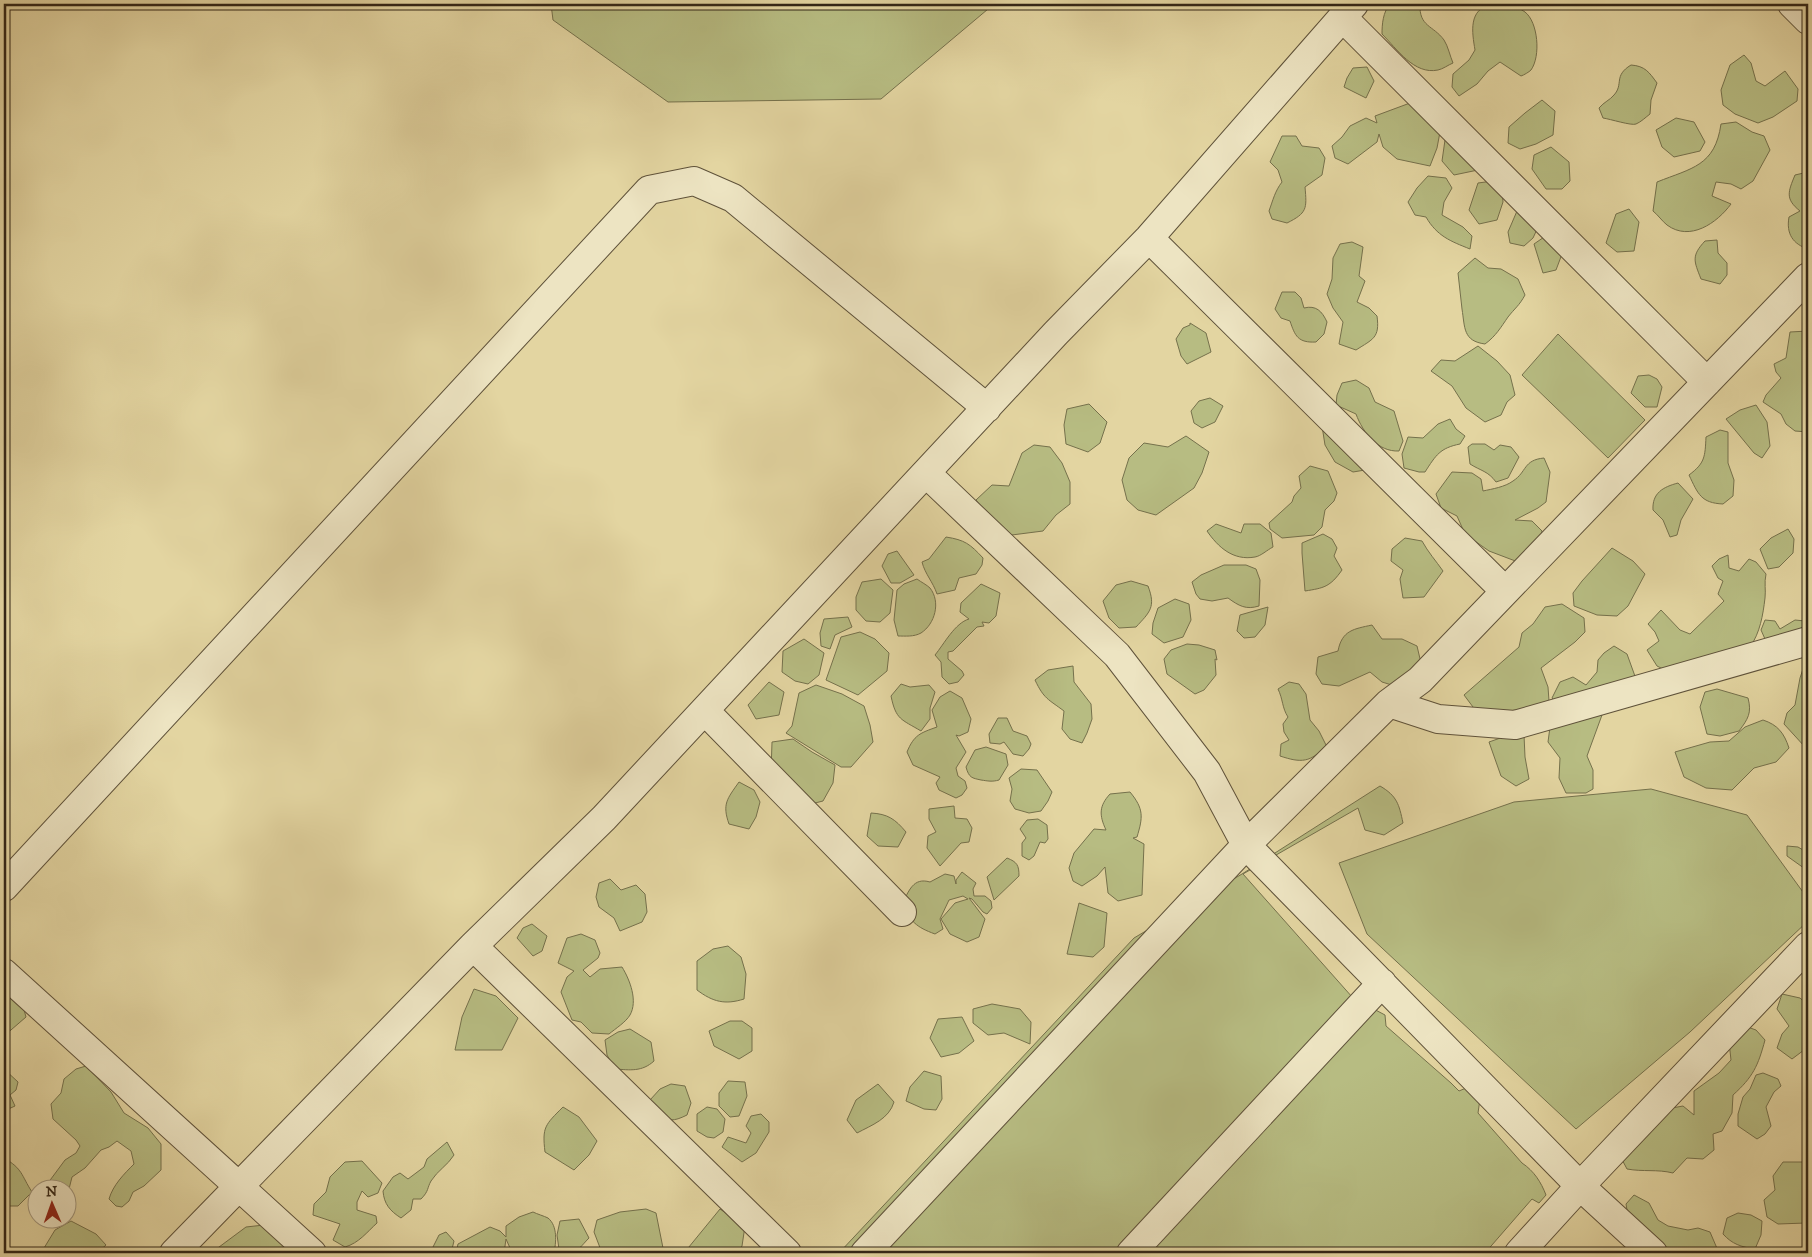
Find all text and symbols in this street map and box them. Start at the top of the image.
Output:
north arrow [28,1180,78,1230]
text: N [46,1183,58,1201]

